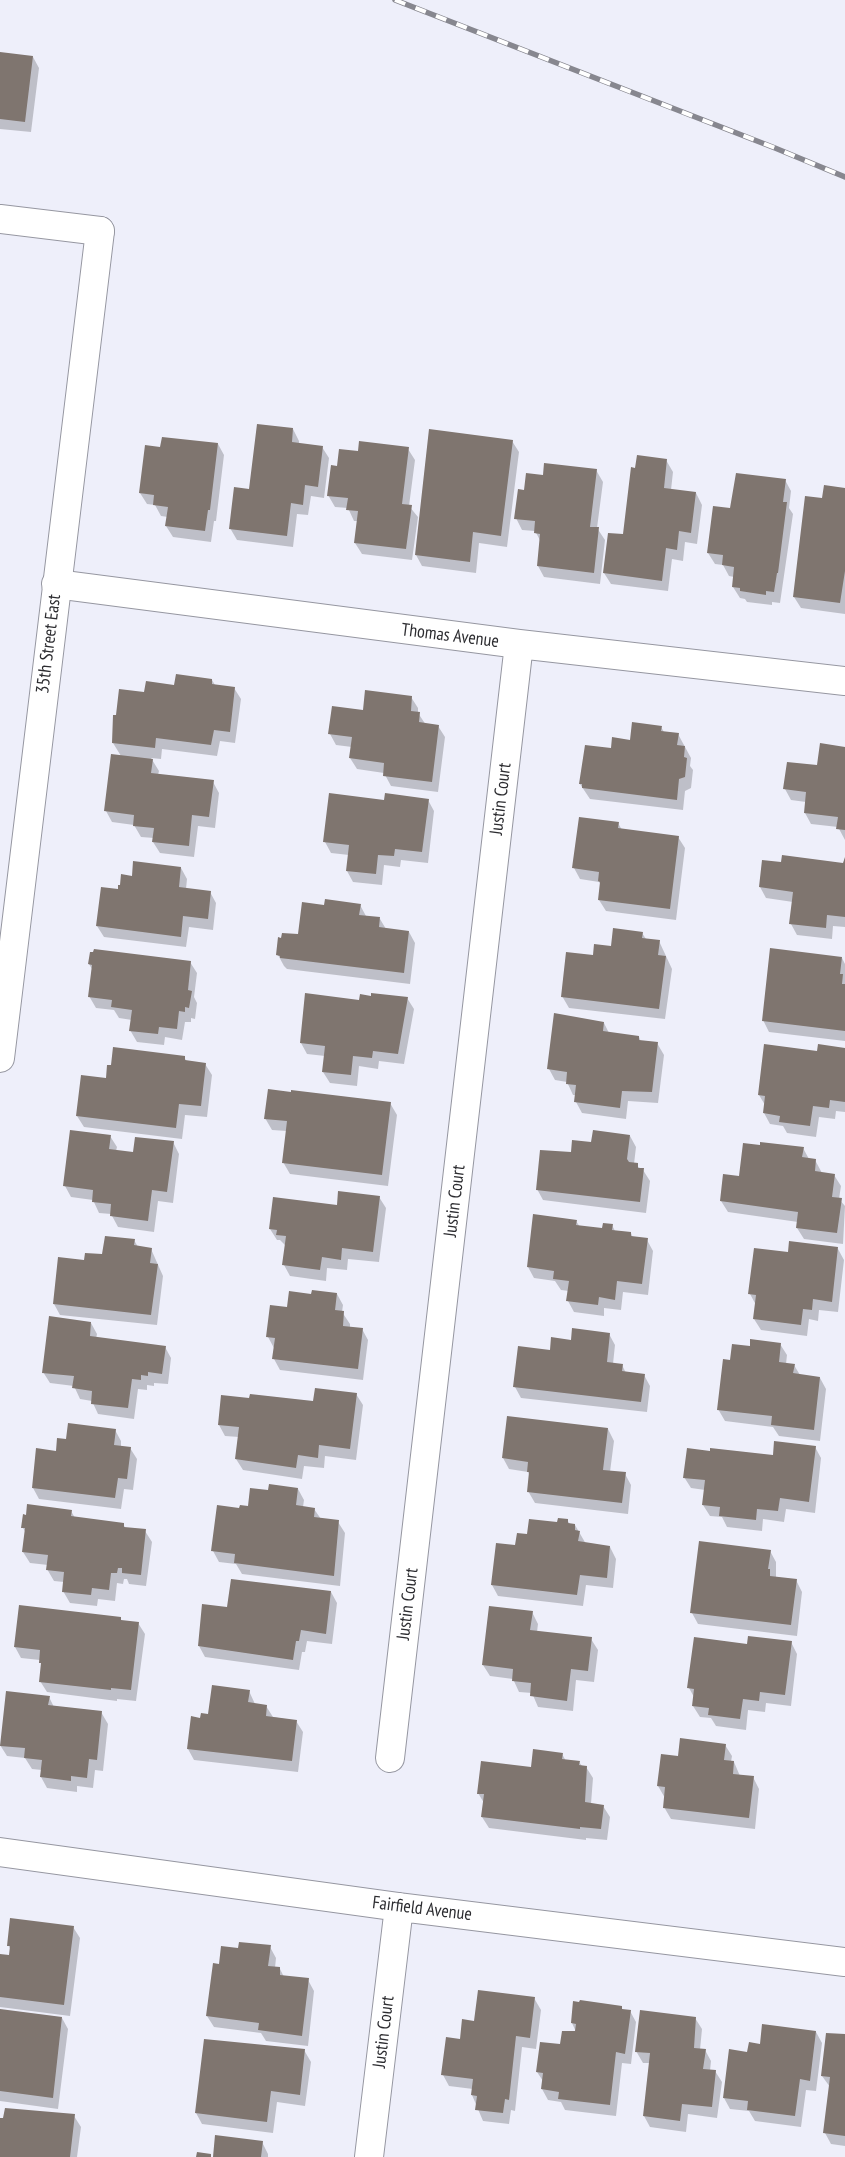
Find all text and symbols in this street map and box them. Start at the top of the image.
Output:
street label: 35th Street East [32,593,66,695]
street label: Thomas Avenue [400,619,500,653]
street label: Justin Court [486,762,516,836]
street label: Justin Court [440,1164,470,1238]
street label: Justin Court [393,1567,423,1641]
street label: Fairfield Avenue [371,1892,473,1926]
street label: Justin Court [369,1995,399,2069]

